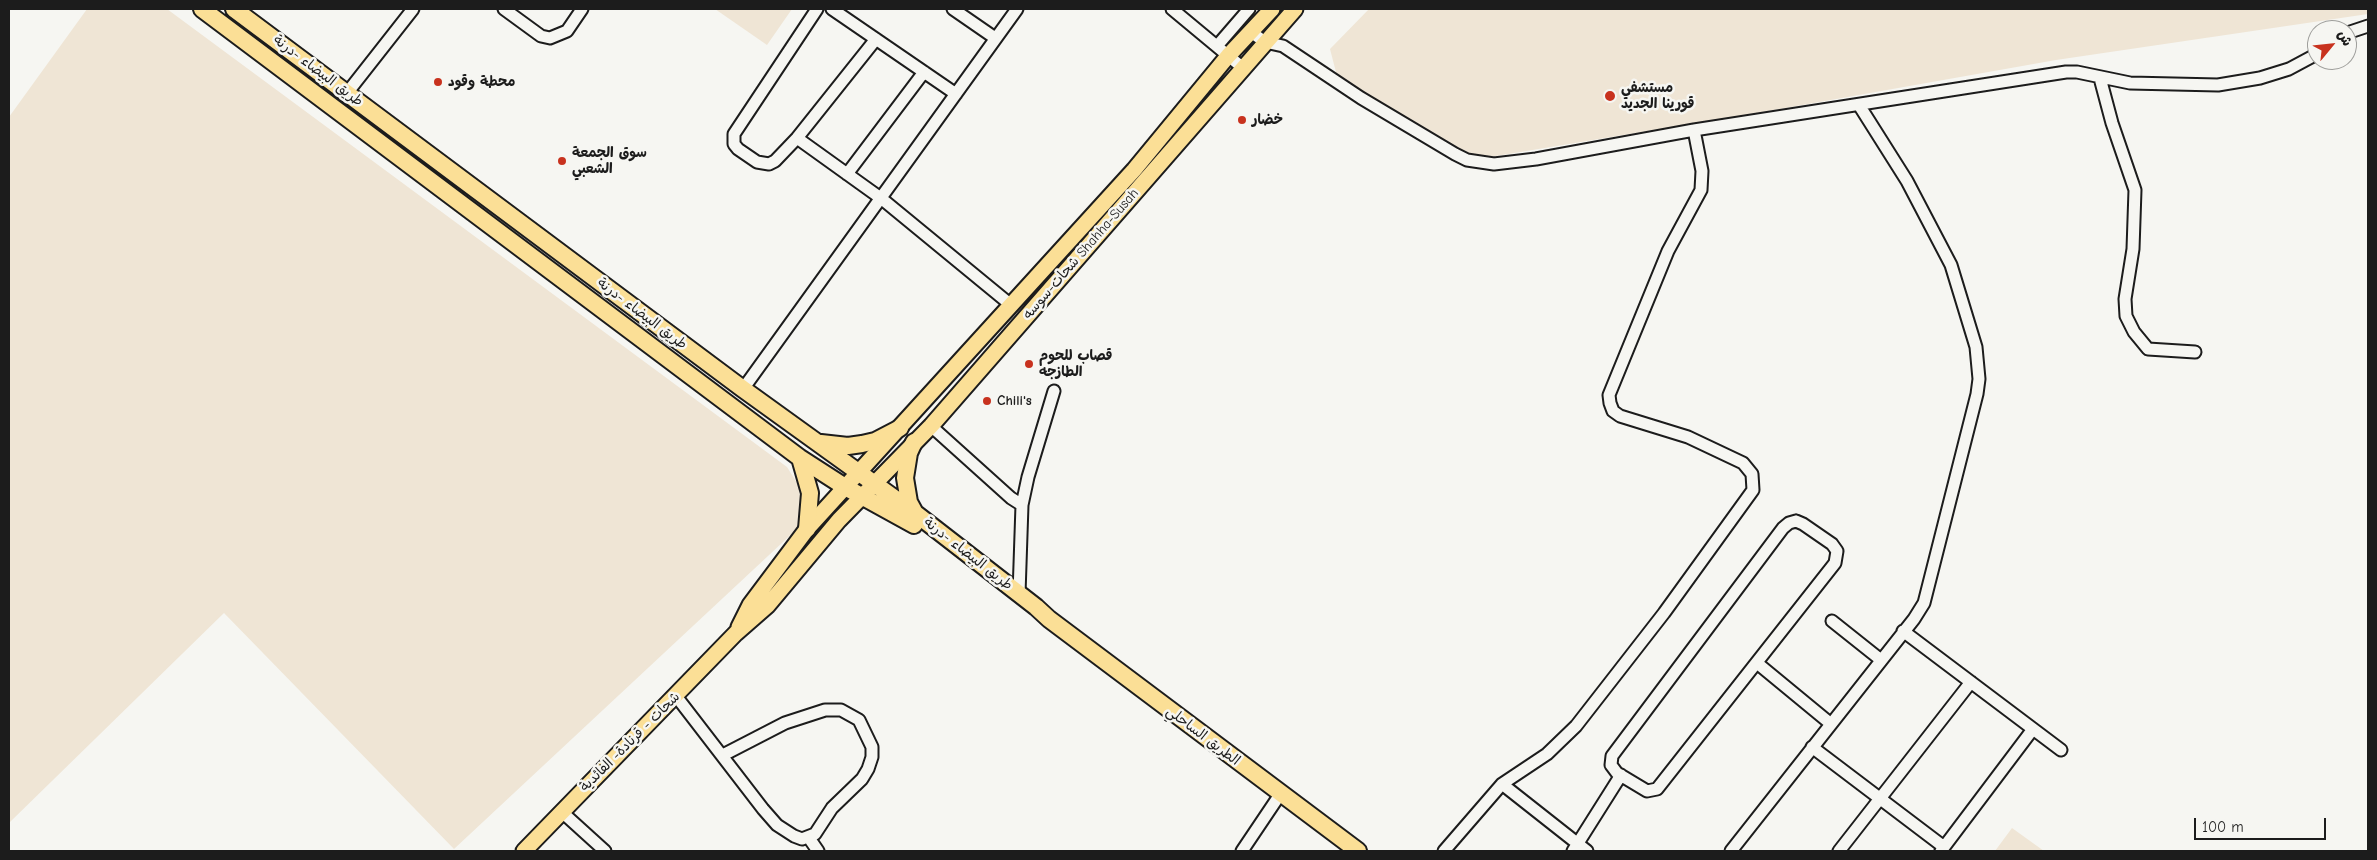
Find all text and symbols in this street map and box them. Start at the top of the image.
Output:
north arrow [2307,20,2357,70]
text: ش [2334,27,2356,49]
street label: طريق البيضاء -درنة [270,32,366,110]
place label: محطة وقود [448,74,515,90]
marker: محطة وقود [432,76,444,88]
place label: مستشفي قورينا الجديد [1621,80,1694,112]
marker: مستشفي قورينا الجديد [1603,89,1617,103]
place label: خضار [1252,112,1283,128]
marker: خضار [1236,114,1248,126]
place label: سوق الجمعة الشعبي [572,145,647,178]
marker: سوق الجمعة الشعبي [556,155,568,167]
street label: شحات-سوسه Shahha-Susah [1020,185,1142,323]
street label: طريق البيضاء -درنة [594,275,690,353]
place label: قصاب للحوم الطازجه [1039,348,1112,381]
marker: قصاب للحوم الطازجه [1023,358,1035,370]
place label: Chili's [997,393,1032,409]
marker: Chili's [981,395,993,407]
street label: طريق البيضاء -درنة [920,514,1016,594]
street label: شحات - قرنادة- الفائدية [576,688,684,796]
street label: الطريق الساحلي [1163,703,1243,769]
scale bar [2197,808,2330,840]
text: 100 m [2202,818,2244,836]

